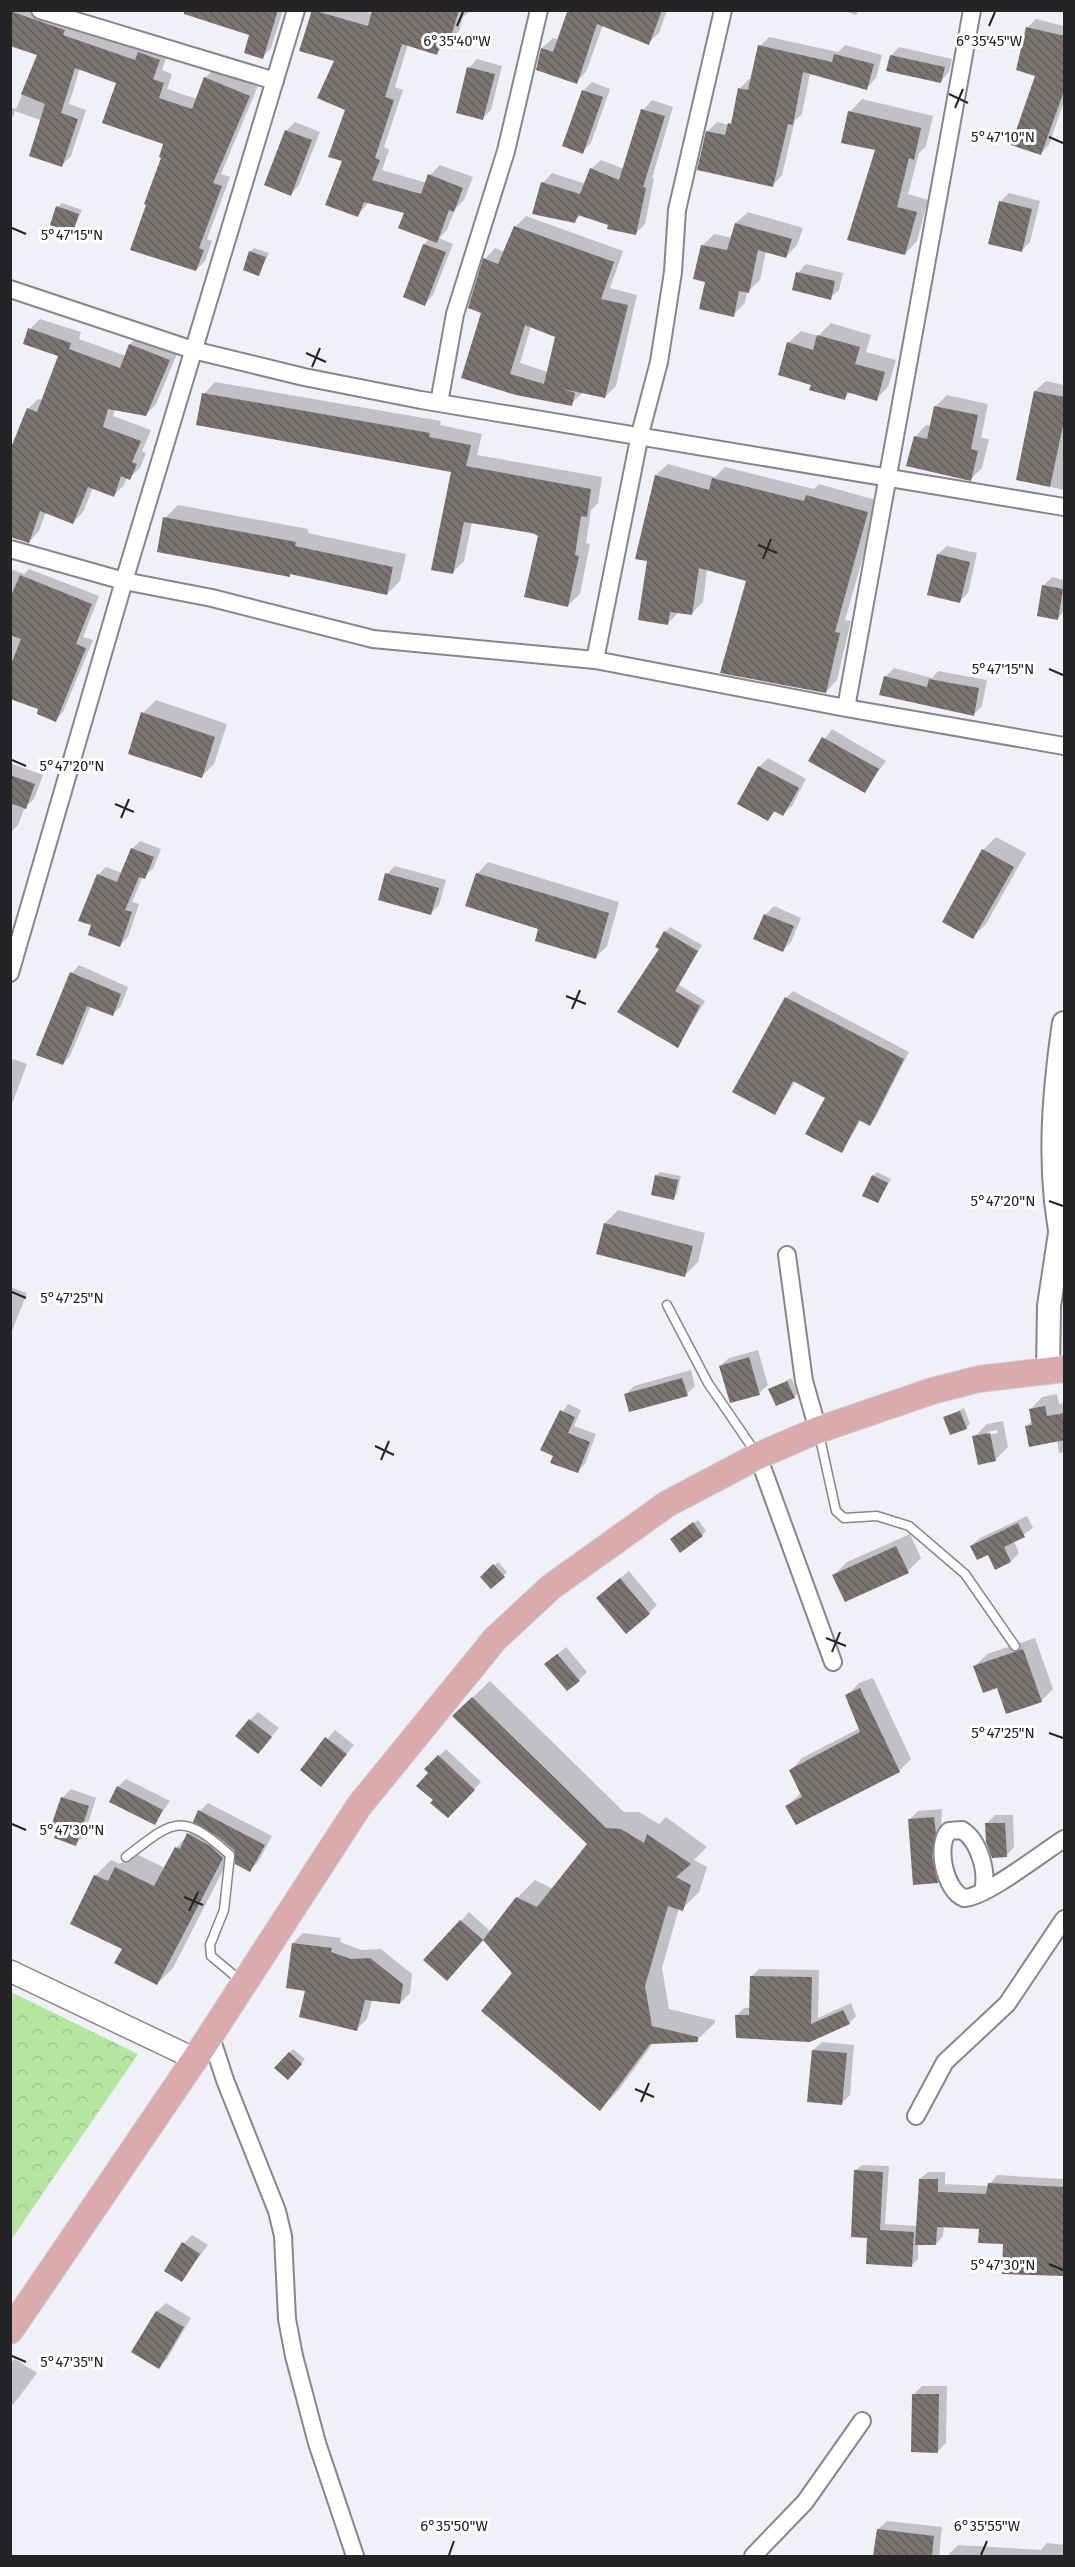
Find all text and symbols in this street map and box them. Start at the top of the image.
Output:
text: 6°35'40"W [423,32,491,50]
text: 6°35'45"W [956,32,1023,50]
text: 5°47'10"N [971,128,1035,146]
text: 5°47'15"N [41,226,103,244]
text: 5°47'15"N [972,660,1034,678]
text: 5°47'20"N [40,757,104,775]
text: 5°47'20"N [971,1192,1035,1210]
text: 5°47'25"N [40,1289,104,1307]
text: 5°47'25"N [971,1724,1035,1742]
text: 5°47'30"N [40,1821,104,1839]
text: 5°47'30"N [971,2256,1035,2274]
text: 5°47'35"N [40,2353,104,2371]
text: 6°35'50"W [420,2517,488,2535]
text: 6°35'55"W [954,2517,1021,2535]

